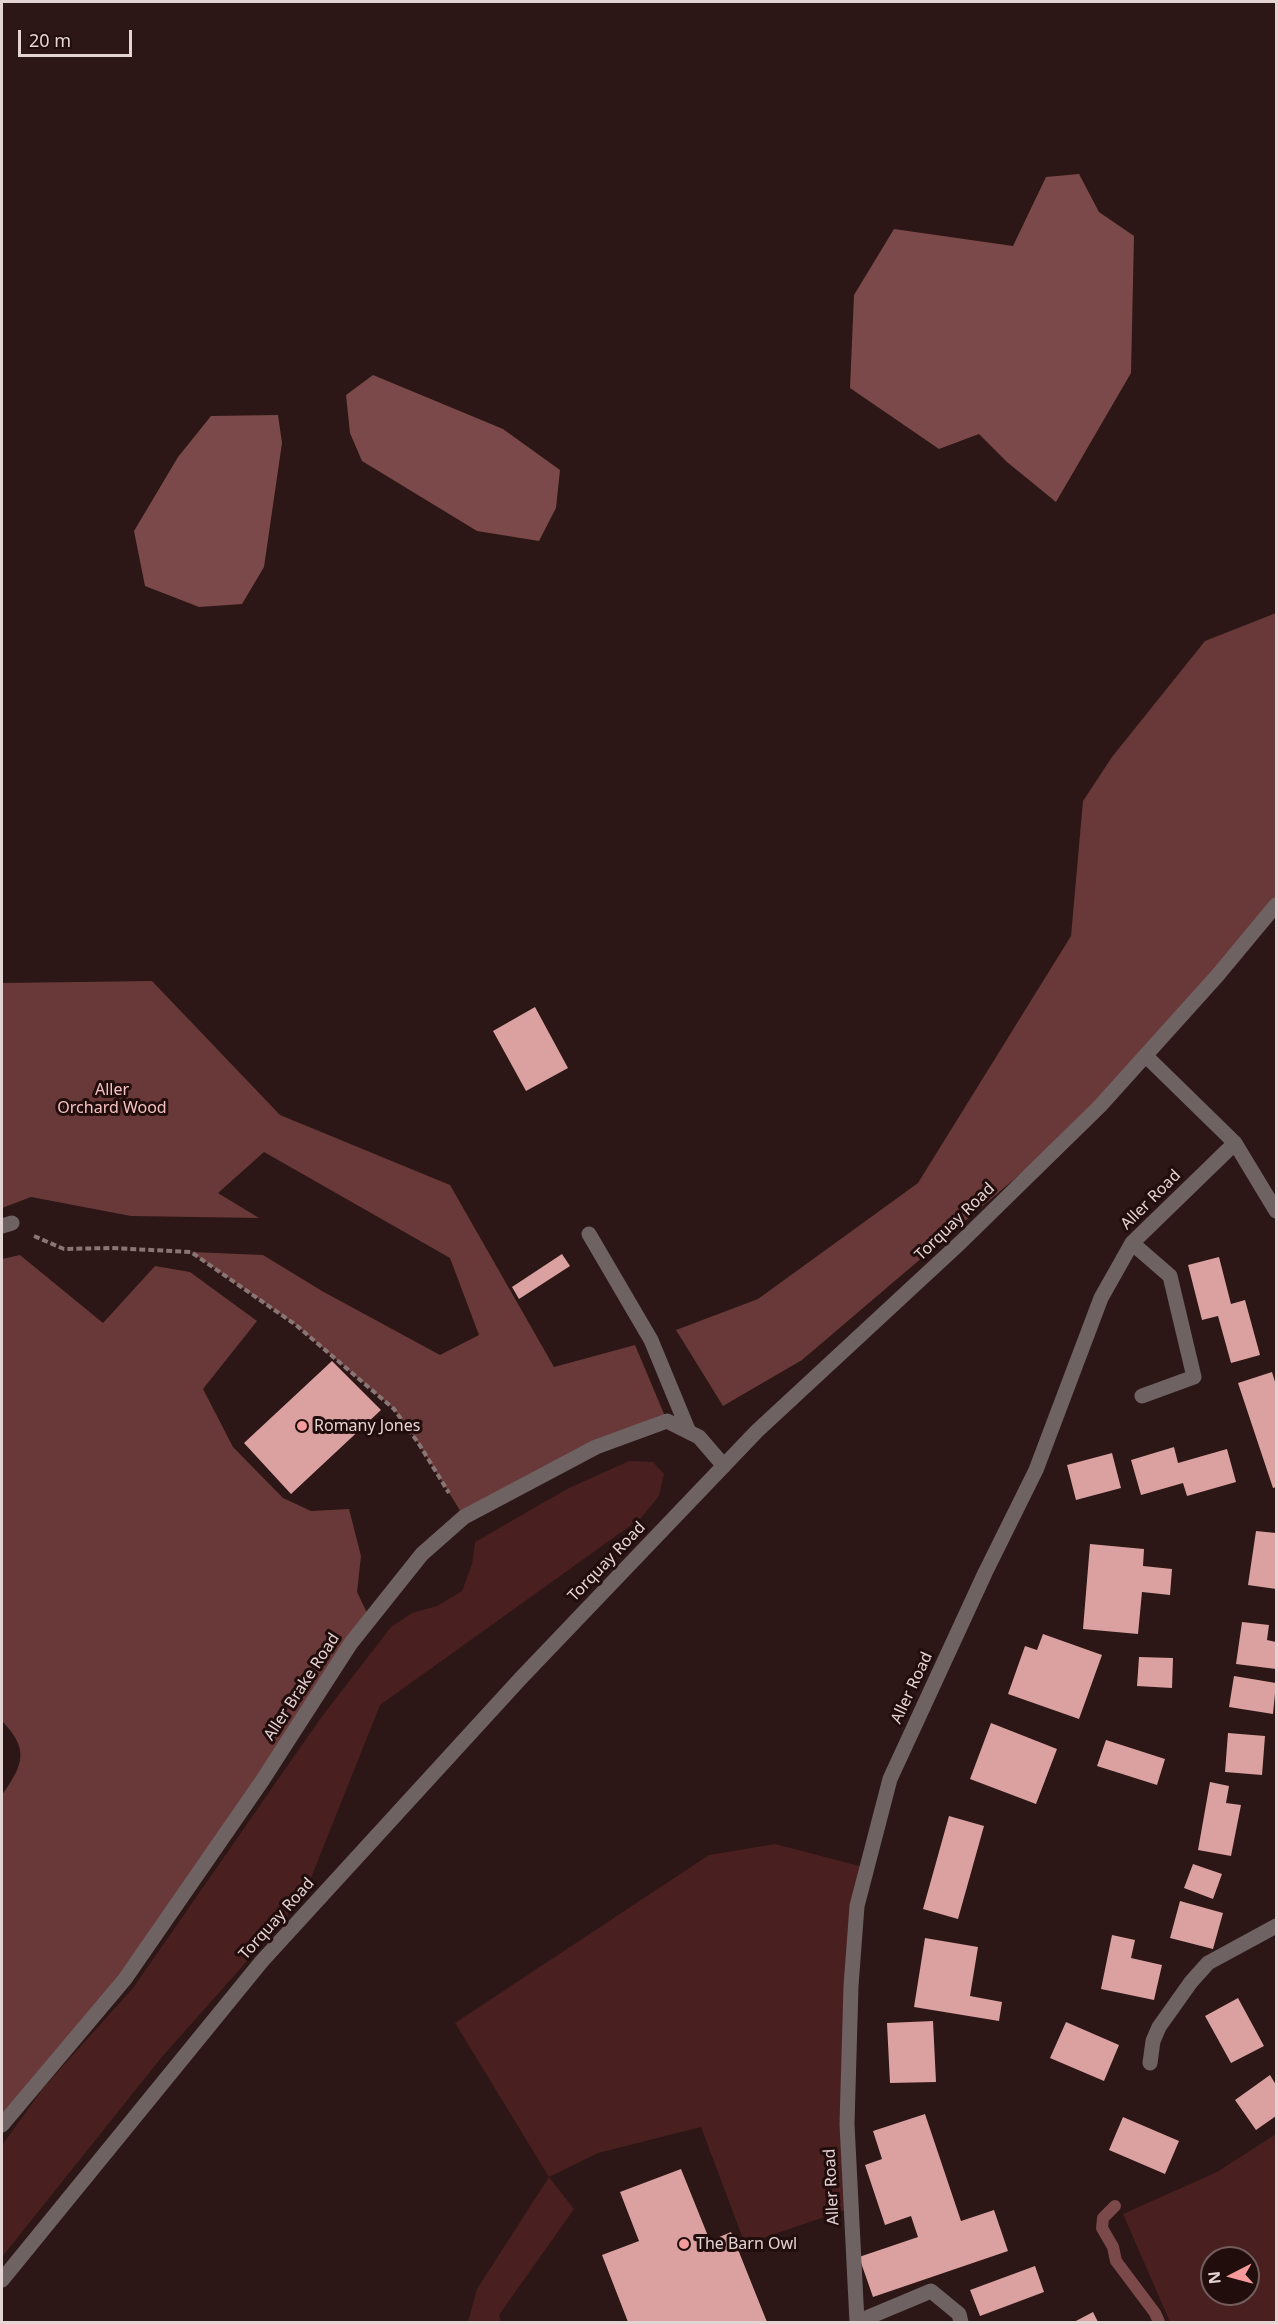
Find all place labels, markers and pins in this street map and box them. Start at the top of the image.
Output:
place label: Romany Jones [314,1416,420,1436]
marker: Romany Jones [295,1419,309,1433]
place label: The Barn Owl [696,2234,797,2254]
marker: The Barn Owl [677,2237,691,2251]

